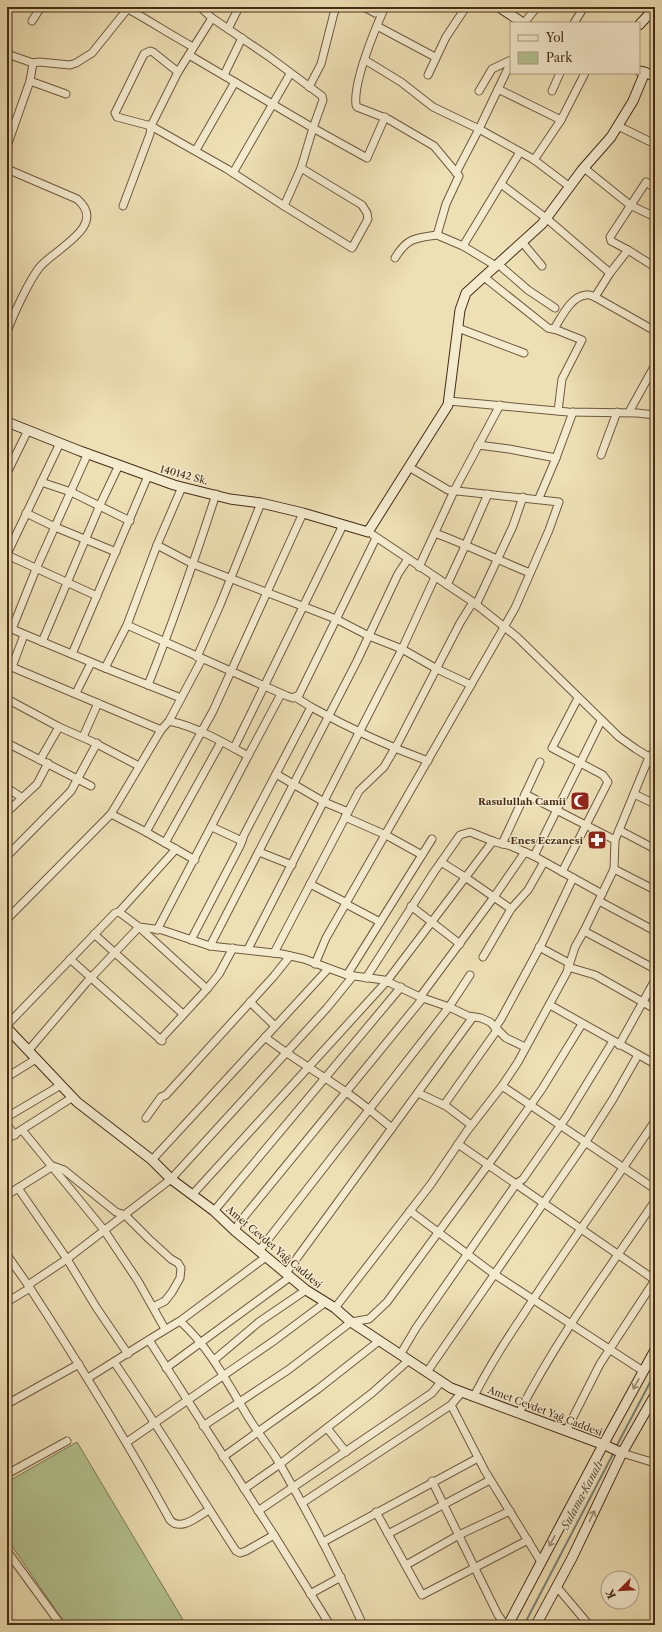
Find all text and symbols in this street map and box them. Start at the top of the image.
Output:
legend [510,22,640,74]
text: Yol [545,30,564,45]
text: Park [546,50,573,65]
street label: 140142 Sk. [159,462,210,488]
mosque icon: Rasulullah Camii [569,790,591,812]
place label: Rasulullah Camii [478,795,566,808]
pharmacy icon: Enes Eczanesi [586,829,608,851]
place label: Enes Eczanesi [511,834,583,847]
street label: Amet Cevdet Yağ Caddesi [222,1202,325,1291]
one-way arrow [632,1378,640,1390]
street label: Amet Cevdet Yağ Caddesi [485,1383,604,1439]
water label: Sulama Kanalı [558,1458,606,1532]
one-way arrow [589,1510,596,1522]
one-way arrow [548,1535,555,1547]
north arrow [600,1570,640,1610]
text: K [602,1586,619,1601]

